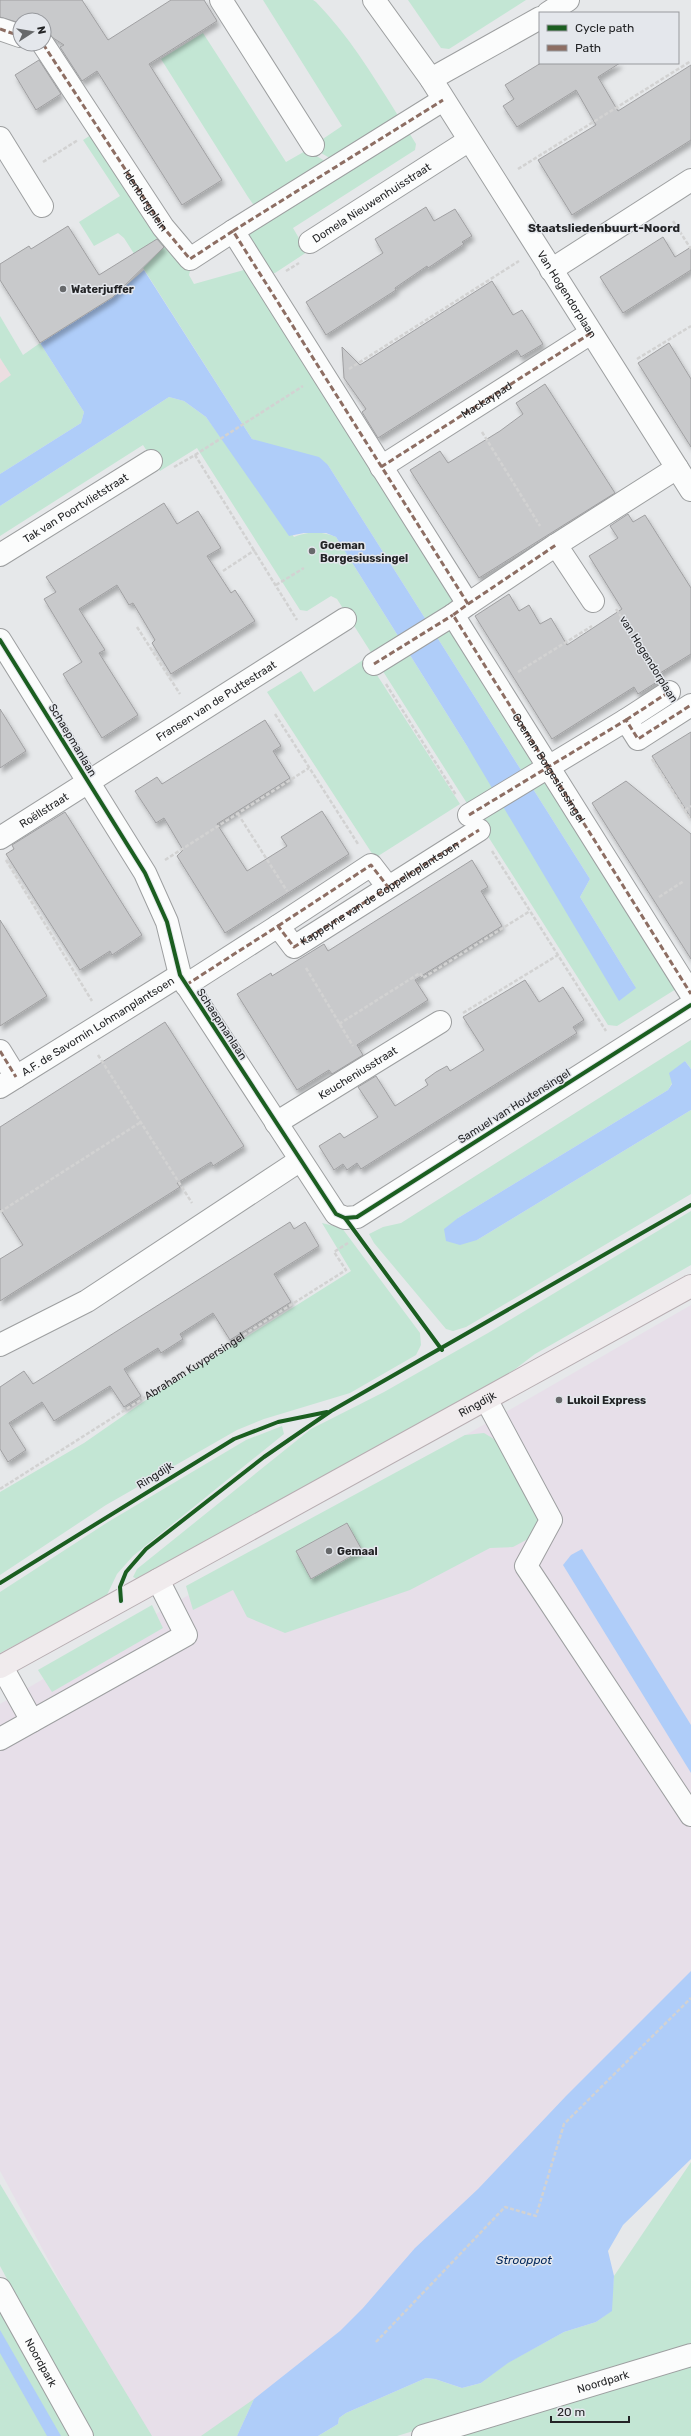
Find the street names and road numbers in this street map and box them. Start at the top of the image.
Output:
street label: Domela Nieuwenhuisstraat [310,160,434,246]
street label: Idenburgplein [120,167,170,234]
street label: Van Hogendorplaan [534,248,599,340]
street label: Mackaypad [459,379,514,421]
street label: Tak van Poortvlietstraat [21,470,131,546]
street label: van Hogendorplaan [617,613,681,705]
street label: Fransen van de Puttestraat [154,658,279,744]
street label: Schaepmanlaan [46,702,99,779]
street label: Goeman Borgesiussingel [509,711,588,825]
street label: Roëllstraat [17,790,72,831]
street label: Kappeyne van de Coppelloplantsoen [298,838,462,948]
street label: A.F. de Savornin Lohmanplantsoen [19,974,177,1079]
street label: Schaepmanlaan [194,986,249,1062]
street label: Keucheniusstraat [316,1044,400,1102]
street label: Samuel van Houtensingel [456,1066,573,1146]
street label: Abraham Kuypersingel [142,1330,247,1403]
street label: Ringdijk [456,1389,499,1420]
street label: Ringdijk [135,1459,176,1492]
street label: Noordpark [22,2336,59,2389]
street label: Noordpark [576,2368,631,2396]

